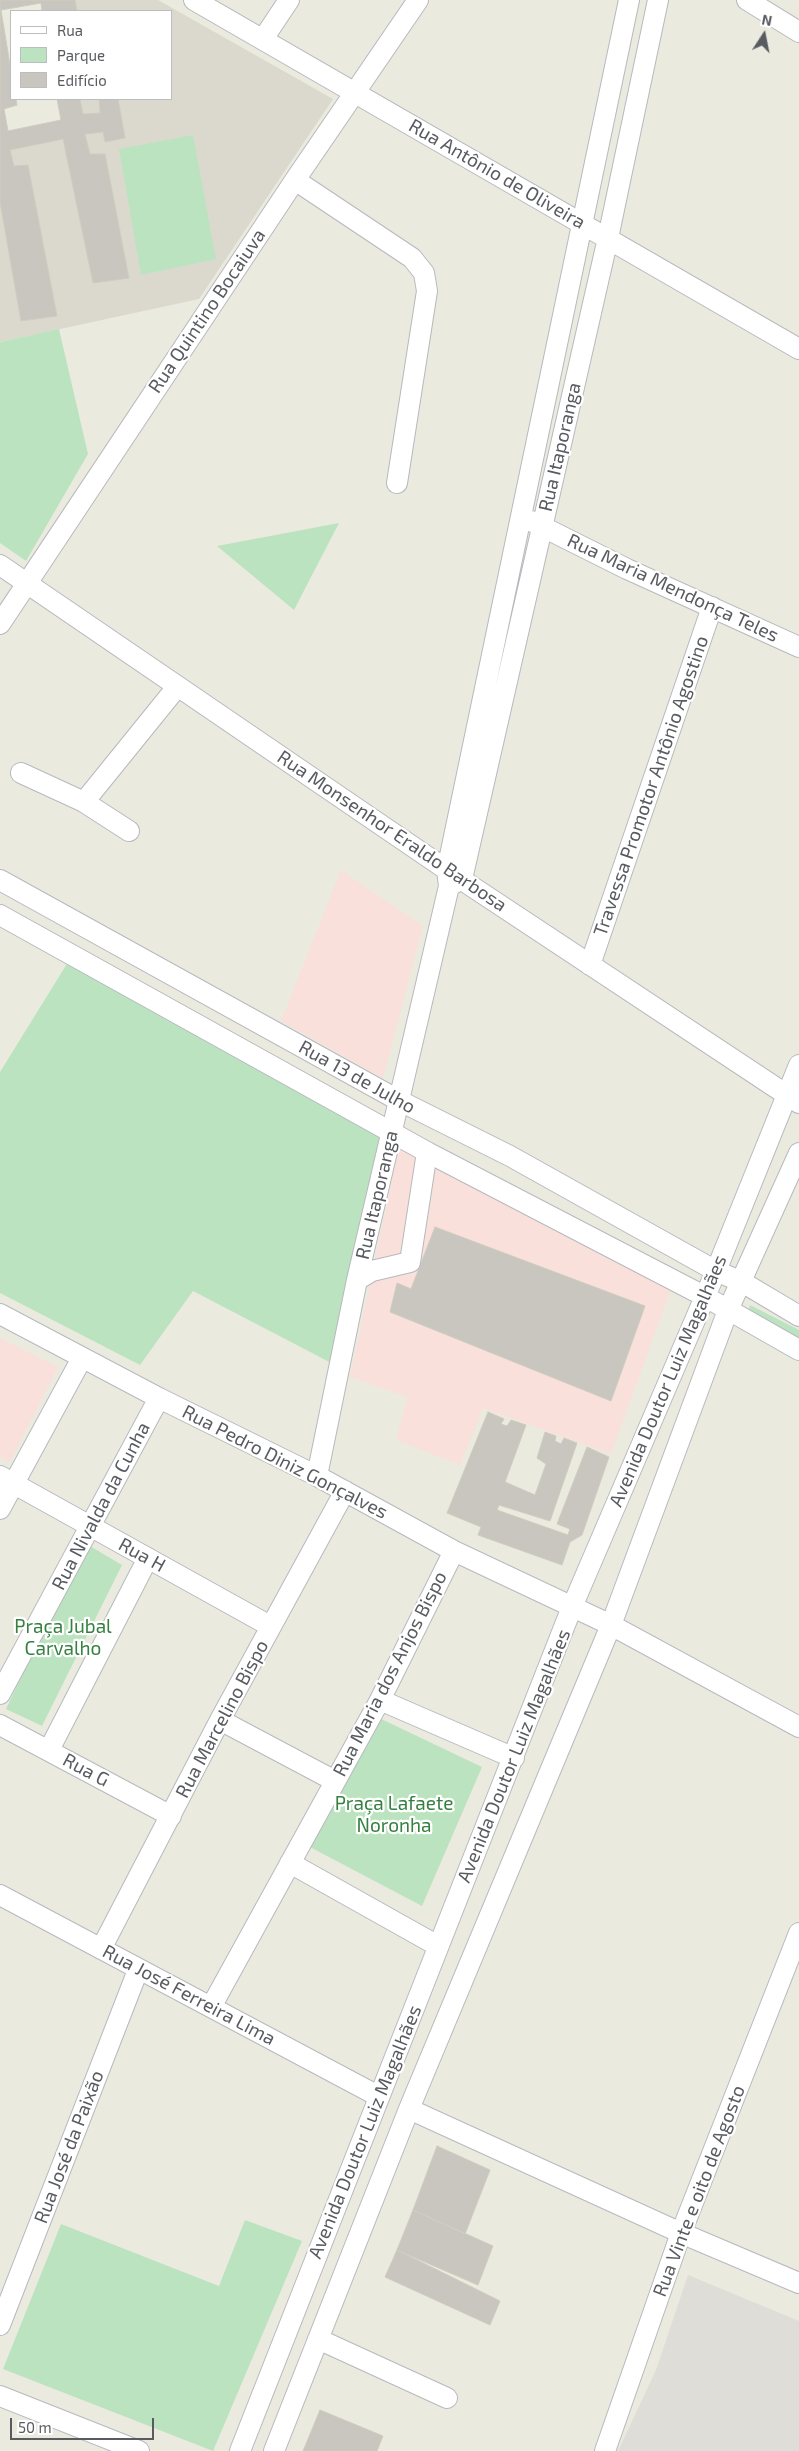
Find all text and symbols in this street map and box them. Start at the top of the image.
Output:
legend [10,10,172,100]
north arrow [739,10,789,60]
text: N [760,10,774,29]
text: Rua [57,21,83,39]
text: Parque [57,46,105,64]
text: Edifício [57,71,107,89]
street label: Rua Antônio de Oliveira [405,114,589,234]
street label: Rua Quintino Bocaiuva [144,225,270,397]
street label: Rua Itaporanga [534,380,586,514]
street label: Rua Maria Mendonça Teles [564,529,782,647]
street label: Travessa Promotor Antônio Agostino [589,633,713,939]
street label: Rua Monsenhor Eraldo Barbosa [273,745,511,917]
street label: Rua 13 de Julho [295,1036,419,1118]
street label: Rua Itaporanga [351,1128,403,1262]
street label: Avenida Doutor Luiz Magalhães [605,1252,731,1510]
street label: Rua Pedro Diniz Gonçalves [179,1400,391,1524]
street label: Rua Nivalda da Cunha [47,1418,155,1594]
street label: Rua H [115,1533,169,1577]
street label: Rua Maria dos Anjos Bispo [328,1568,452,1780]
park label: Praça Jubal Carvalho [14,1616,112,1660]
street label: Avenida Doutor Luiz Magalhães [453,1626,575,1886]
street label: Rua Marcelino Bispo [171,1636,273,1802]
street label: Rua G [59,1748,113,1792]
park label: Praça Lafaete Noronha [335,1793,453,1837]
street label: Rua José Ferreira Lima [99,1940,279,2050]
street label: Avenida Doutor Luiz Magalhães [304,2002,426,2262]
street label: Rua José da Paixão [29,2067,109,2227]
street label: Rua Vinte e oito de Agosto [648,2082,750,2300]
scale bar [12,2408,156,2440]
text: 50 m [18,2418,52,2436]

